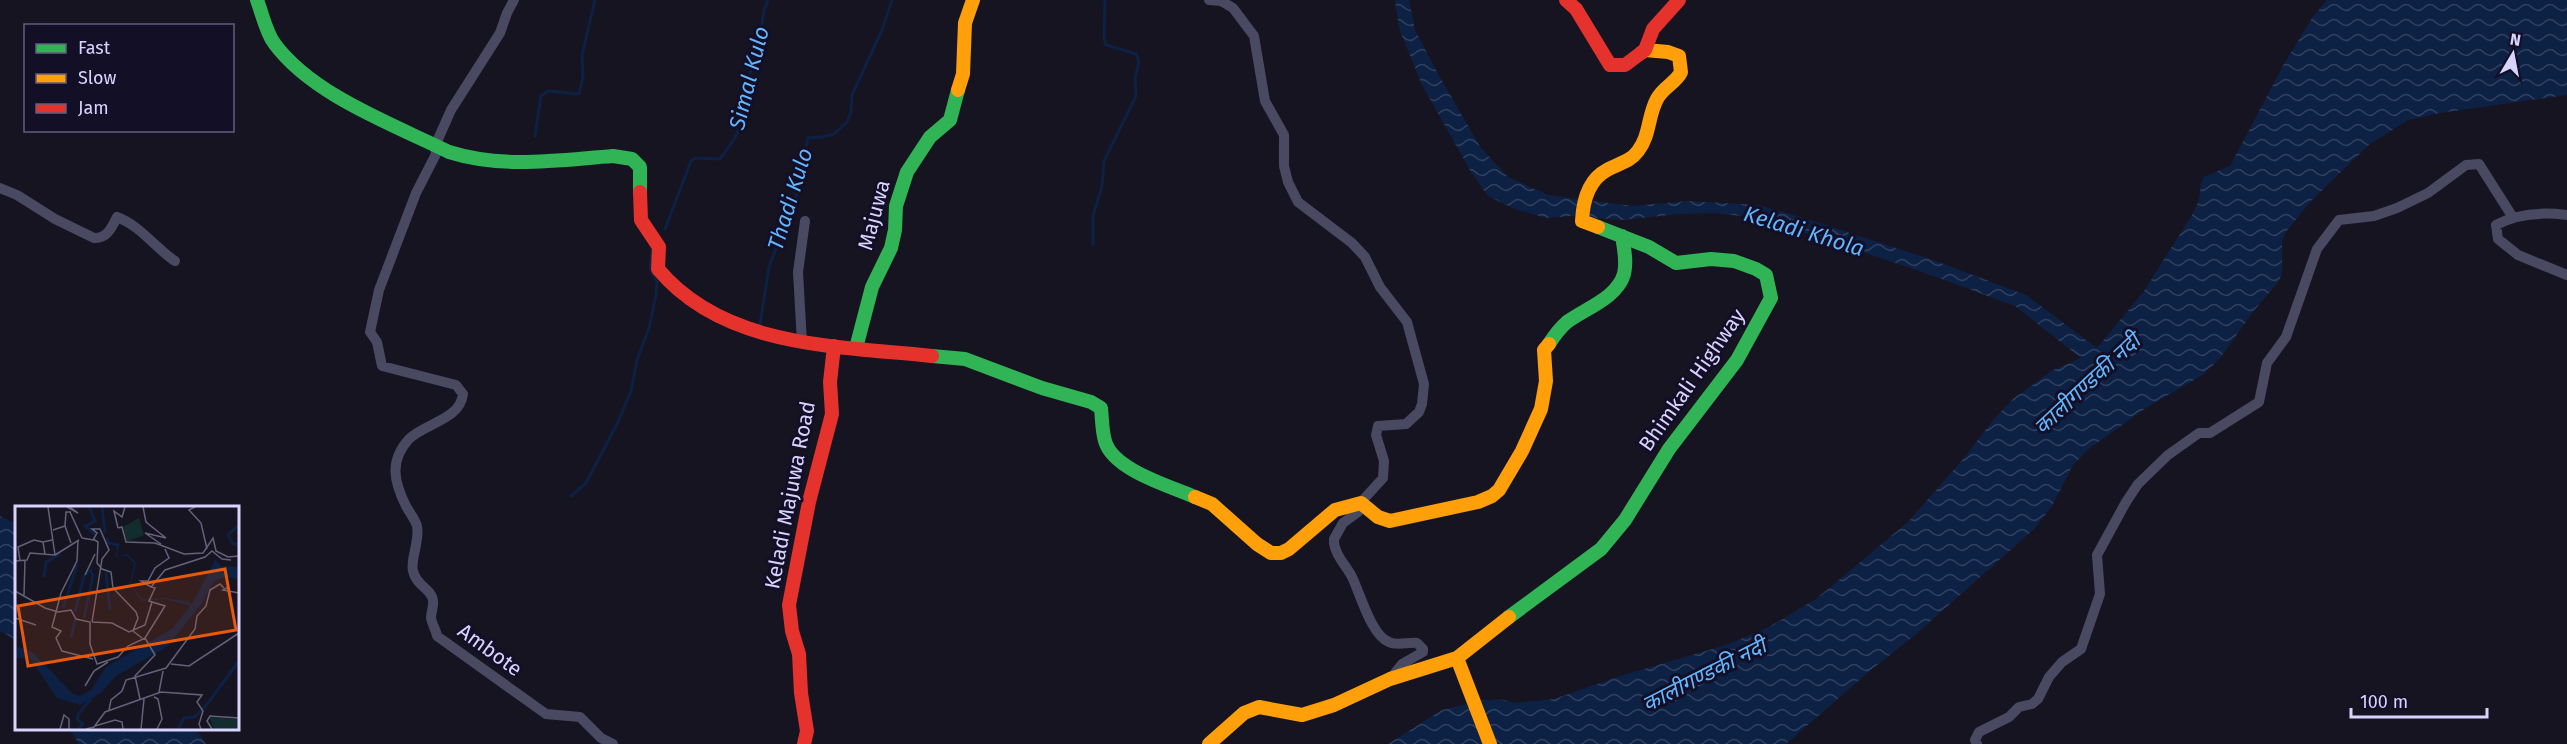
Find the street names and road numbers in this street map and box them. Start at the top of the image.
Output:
street label: Majuwa [852,177,896,253]
street label: Bhimkali Highway [1633,303,1751,456]
street label: Keladi Majuwa Road [759,399,821,591]
street label: Ambote [453,618,527,682]

